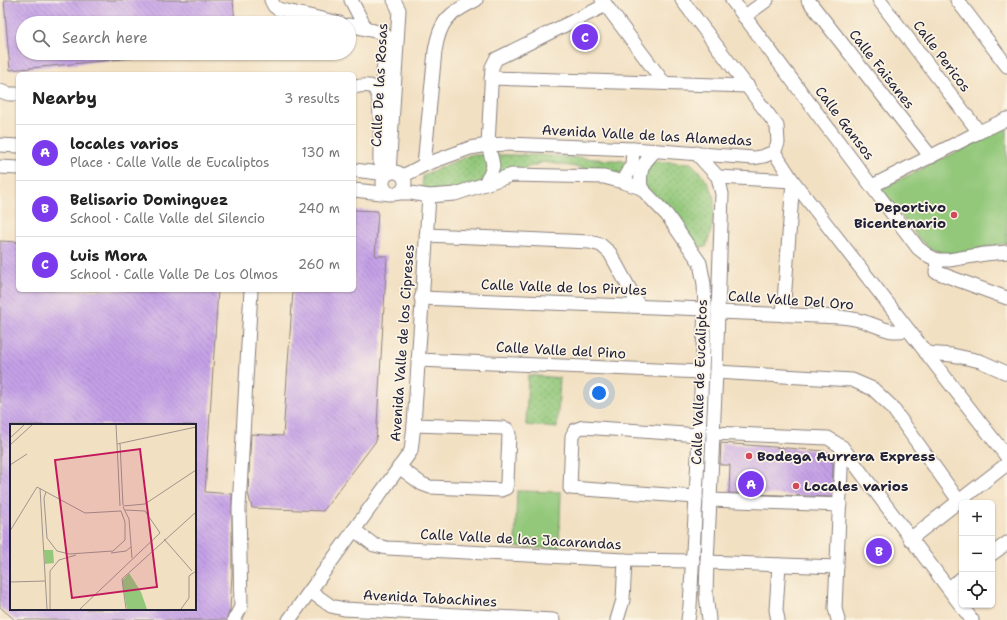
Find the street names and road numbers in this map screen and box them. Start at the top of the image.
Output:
street label: Calle Pericos [909,17,975,95]
street label: Calle De las Rosas [367,22,391,148]
street label: Calle Faisanes [845,26,919,112]
street label: Calle Gansos [811,83,879,164]
street label: Avenida Valle de las Alamedas [541,120,753,150]
street label: Avenida Valle de los Cipreses [386,244,418,442]
street label: Calle Valle de los Pirules [481,275,647,299]
street label: Calle Valle Del Oro [727,287,855,313]
street label: Calle Valle de Eucaliptos [687,299,711,465]
street label: Calle Valle del Pino [495,338,627,362]
street label: Calle Valle de las Jacarandas [420,525,622,553]
street label: Avenida Tabachines [362,585,498,611]

